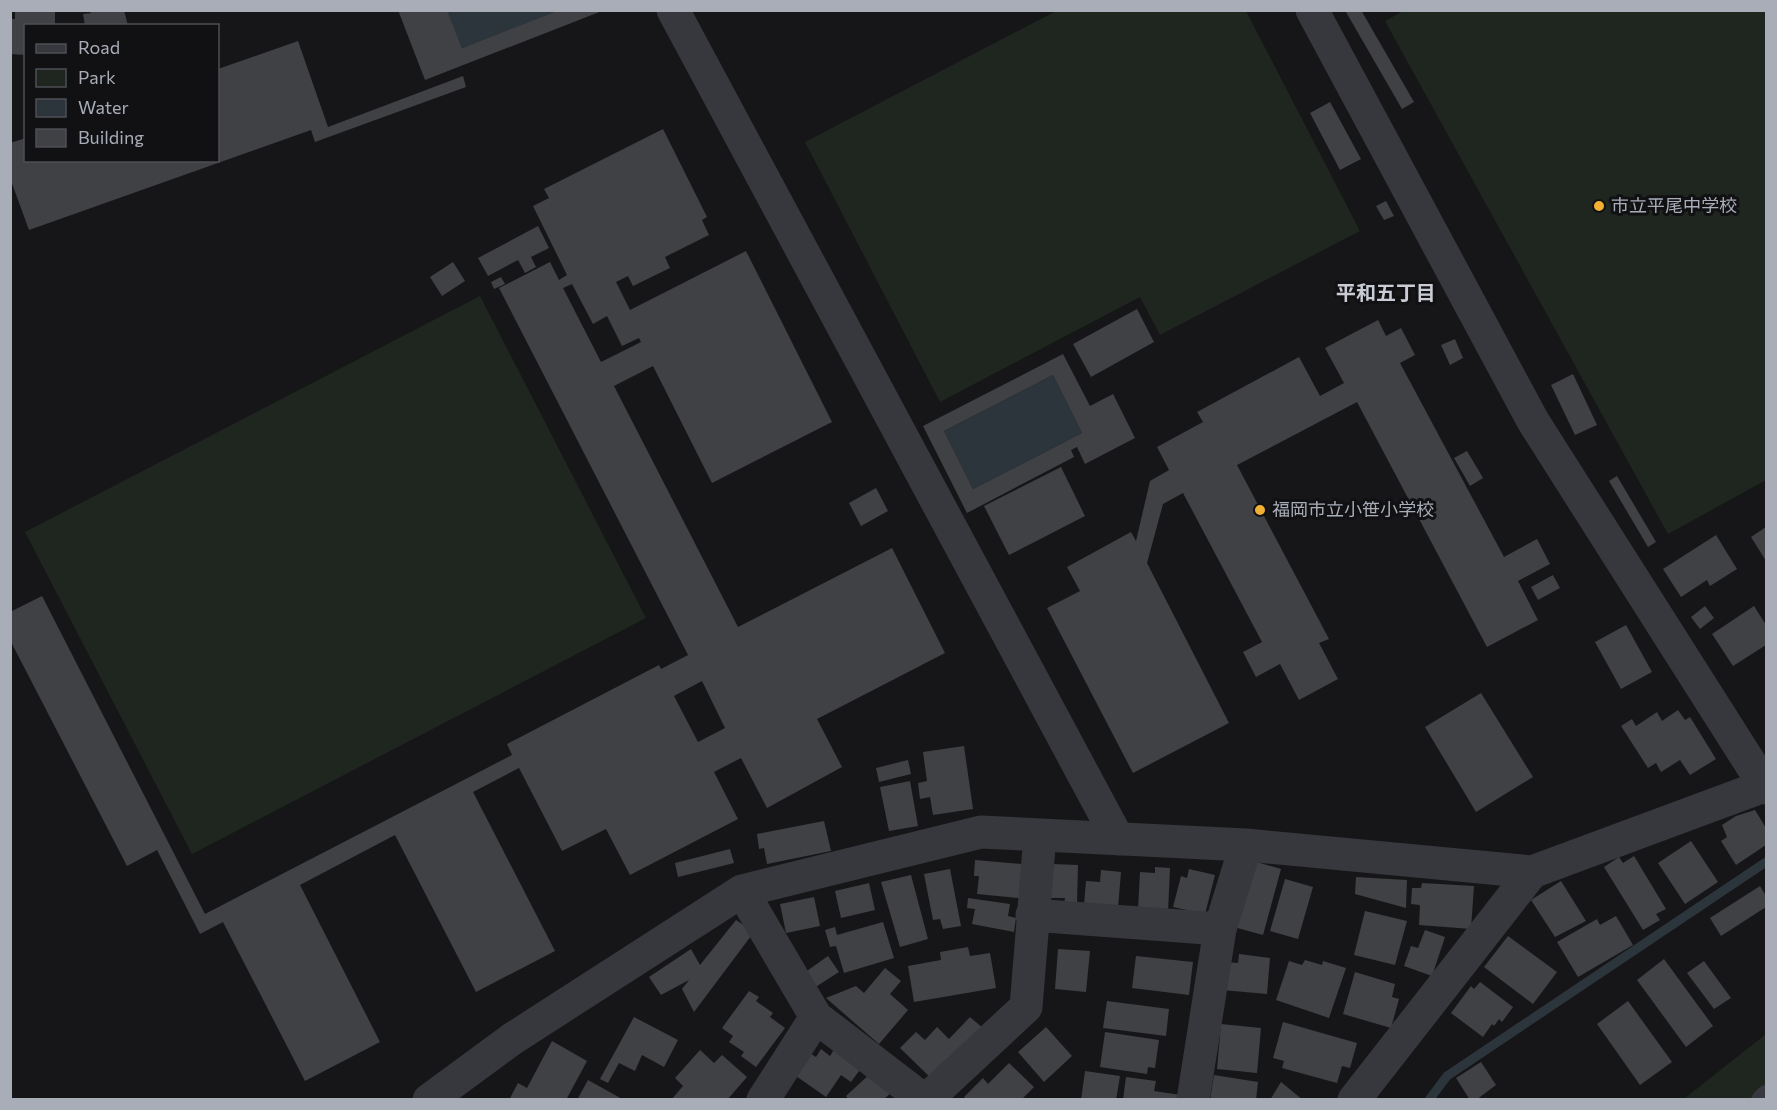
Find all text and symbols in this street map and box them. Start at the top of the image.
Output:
legend [24,24,219,162]
text: Road [78,36,120,58]
text: Park [78,66,116,88]
text: Water [78,96,129,118]
text: Building [78,126,144,148]
place label: 市立平尾中学校 [1611,194,1737,216]
marker: 市立平尾中学校 [1592,199,1606,213]
district label: 平和五丁目 [1336,280,1436,304]
place label: 福岡市立小笹小学校 [1272,498,1434,520]
marker: 福岡市立小笹小学校 [1253,503,1267,517]

